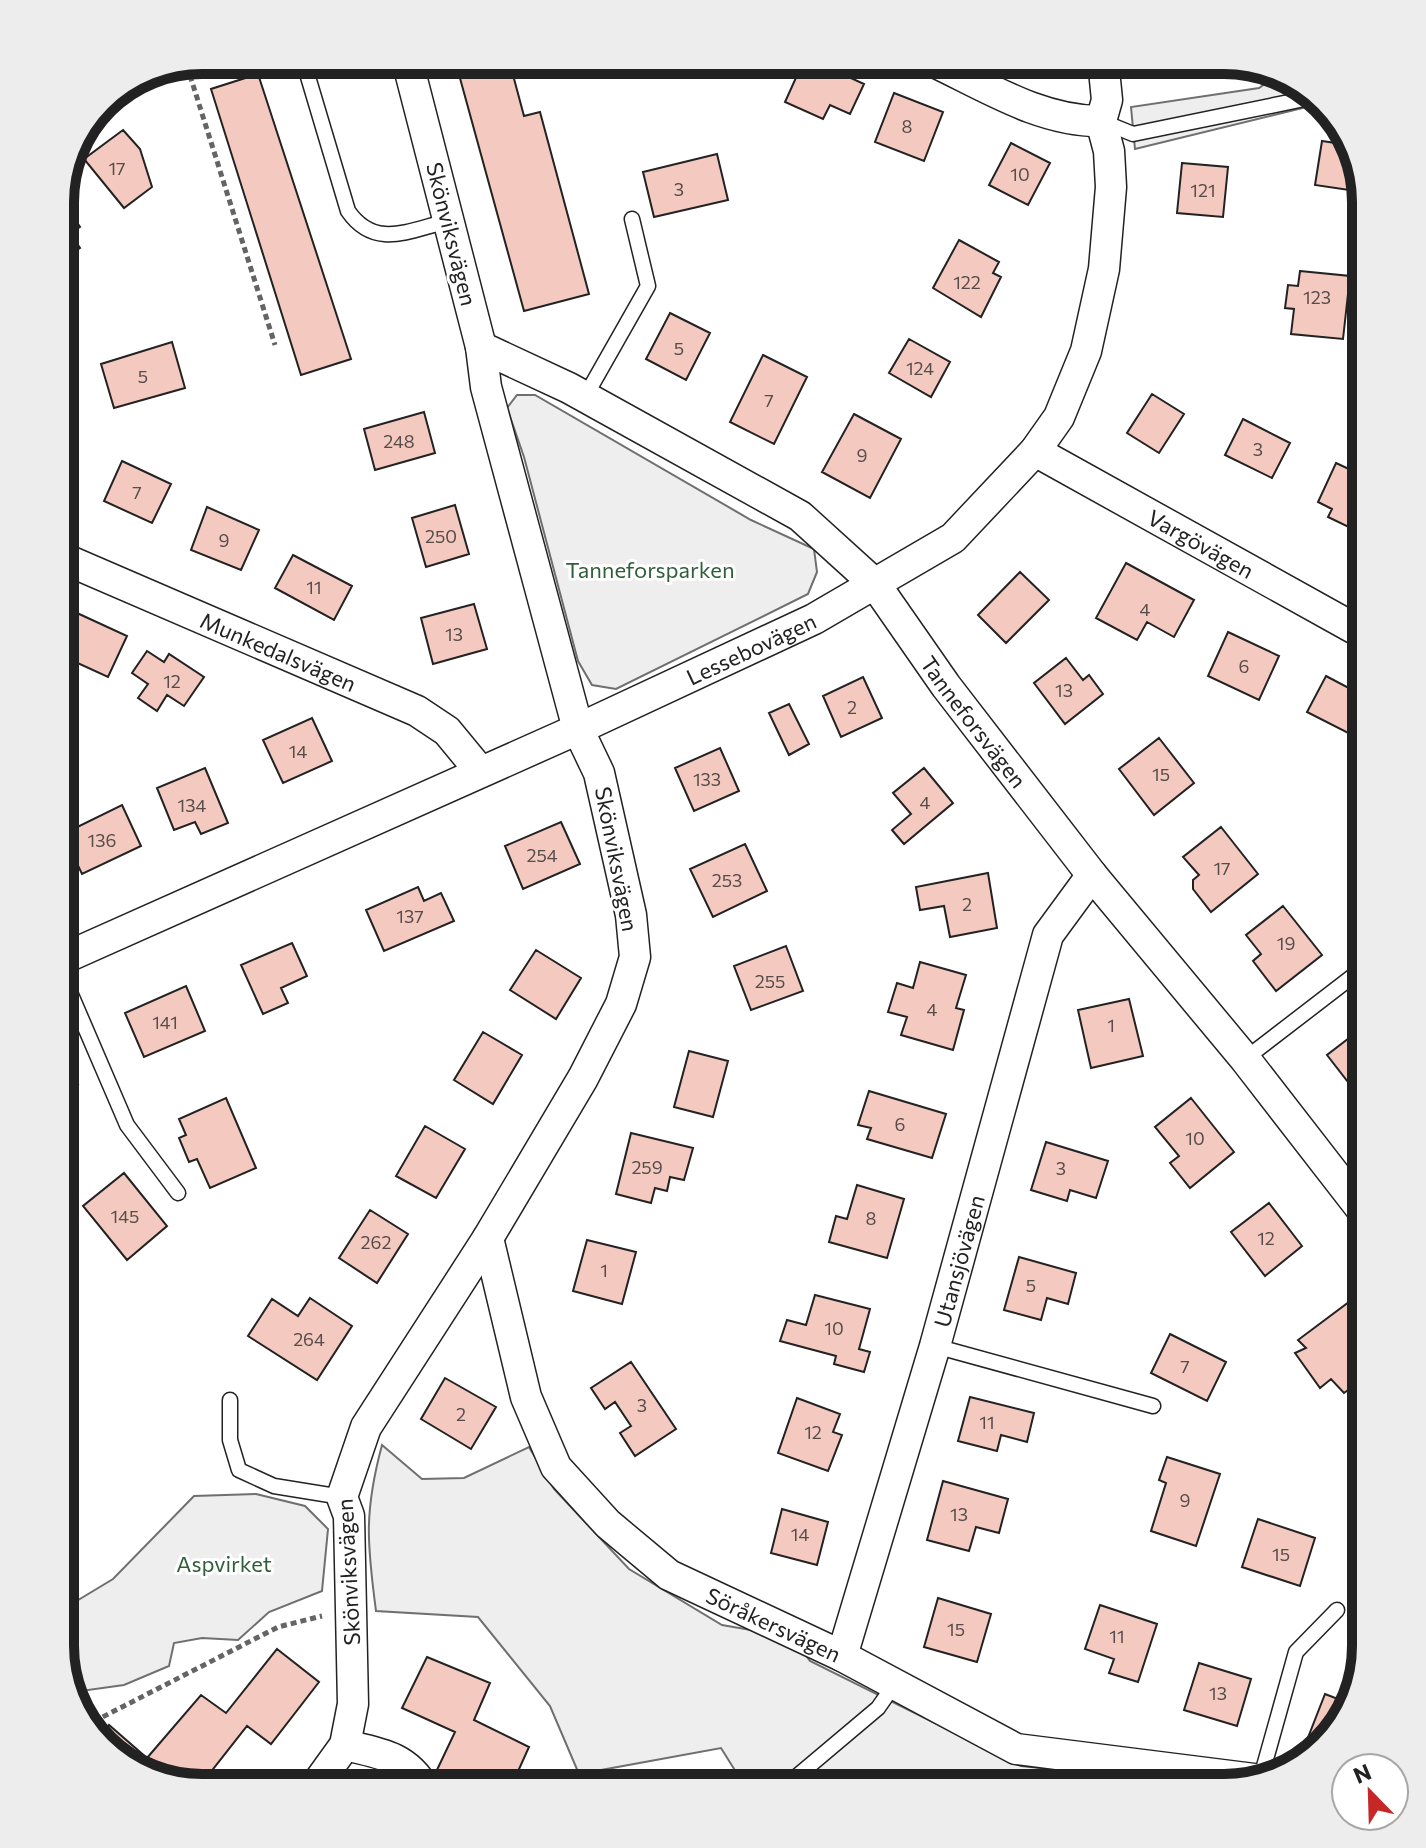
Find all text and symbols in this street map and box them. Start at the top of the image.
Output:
house number: 8 [902,115,913,137]
house number: 17 [108,157,126,179]
street label: Skönviksvägen [421,159,483,309]
house number: 10 [1010,163,1030,185]
house number: 3 [674,178,684,200]
house number: 121 [1190,179,1216,201]
house number: 122 [953,271,981,293]
house number: 123 [1303,286,1331,308]
house number: 5 [674,337,684,359]
house number: 124 [906,357,934,379]
house number: 5 [138,365,148,387]
house number: 7 [764,389,774,411]
house number: 248 [383,430,415,452]
house number: 3 [1253,438,1263,460]
house number: 9 [857,444,867,466]
house number: 7 [132,481,142,503]
street label: Vargövägen [1143,503,1259,584]
house number: 250 [425,525,457,547]
house number: 9 [219,529,229,551]
park label: Tanneforsparken [565,556,735,583]
house number: 11 [306,576,322,598]
house number: 4 [1140,598,1151,620]
street label: Munkedalsvägen [197,606,361,697]
street label: Lessebovägen [682,607,820,690]
house number: 13 [445,623,463,645]
street label: Tanneforsvägen [916,650,1033,793]
house number: 6 [1239,655,1249,677]
house number: 12 [163,670,181,692]
house number: 13 [1055,679,1073,701]
house number: 2 [847,696,857,718]
house number: 14 [289,740,307,762]
house number: 15 [1152,763,1170,785]
house number: 133 [693,768,721,790]
street label: Skönviksvägen [590,784,644,934]
house number: 4 [920,791,931,813]
house number: 134 [178,794,207,816]
house number: 136 [88,829,116,851]
house number: 254 [526,844,558,866]
house number: 17 [1213,857,1231,879]
house number: 253 [712,869,742,891]
house number: 2 [962,893,972,915]
house number: 137 [396,905,424,927]
house number: 19 [1277,932,1295,954]
house number: 255 [755,970,785,992]
house number: 4 [927,998,938,1020]
house number: 141 [152,1011,178,1033]
house number: 1 [1107,1014,1115,1036]
house number: 6 [895,1113,905,1135]
house number: 10 [1185,1127,1205,1149]
house number: 259 [631,1156,663,1178]
house number: 3 [1056,1157,1066,1179]
street label: Utansjövägen [927,1192,989,1330]
house number: 145 [111,1205,139,1227]
house number: 8 [866,1207,877,1229]
house number: 12 [1257,1227,1275,1249]
house number: 262 [361,1231,391,1253]
house number: 1 [600,1259,608,1281]
house number: 5 [1026,1274,1036,1296]
house number: 10 [824,1317,844,1339]
house number: 264 [293,1328,325,1350]
house number: 7 [1180,1355,1190,1377]
house number: 3 [637,1394,647,1416]
house number: 2 [456,1403,466,1425]
house number: 11 [979,1411,995,1433]
house number: 12 [804,1421,822,1443]
house number: 9 [1180,1489,1190,1511]
street label: Skönviksvägen [331,1498,365,1646]
house number: 13 [950,1503,968,1525]
house number: 14 [791,1523,809,1545]
house number: 15 [1272,1543,1290,1565]
park label: Aspvirket [176,1550,272,1577]
street label: Söråkersvägen [702,1581,846,1667]
house number: 15 [947,1618,965,1640]
house number: 11 [1109,1625,1125,1647]
house number: 13 [1209,1682,1227,1704]
north arrow [1330,1752,1410,1832]
text: N [1349,1757,1375,1789]

